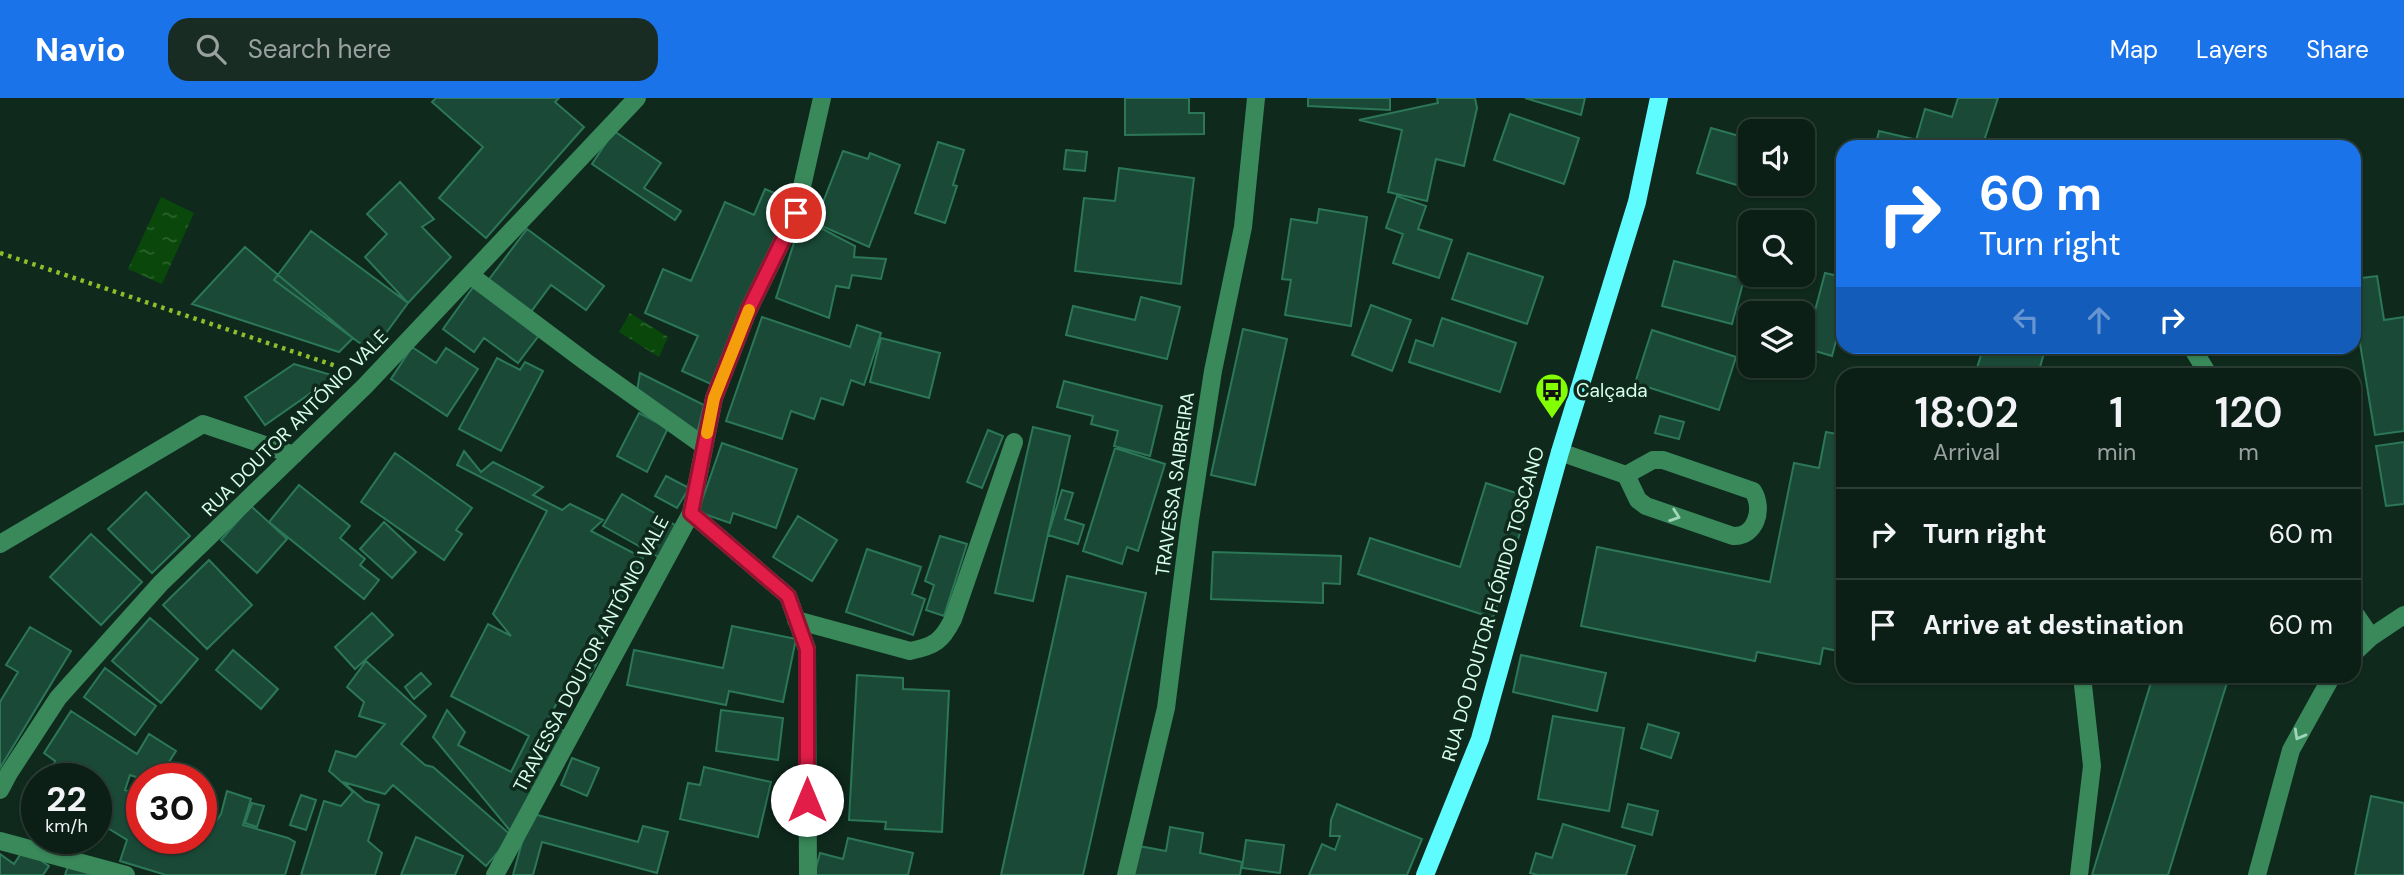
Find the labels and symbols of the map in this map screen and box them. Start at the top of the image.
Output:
pin [766,183,826,243]
street label: RUA DOUTOR ANTÓNIO VALE [196,324,394,522]
bus stop icon: Calçada [1533,371,1571,420]
place label: Calçada [1576,378,1648,403]
street label: TRAVESSA SAIBREIRA [1150,390,1200,578]
street label: RUA DO DOUTOR FLÓRIDO TOSCANO [1436,444,1550,764]
one-way arrow [1668,508,1680,523]
street label: TRAVESSA DOUTOR ANTÓNIO VALE [507,512,675,796]
one-way arrow [2294,728,2307,741]
speed limit sign: 30 [126,763,217,854]
position arrow [770,763,844,837]

